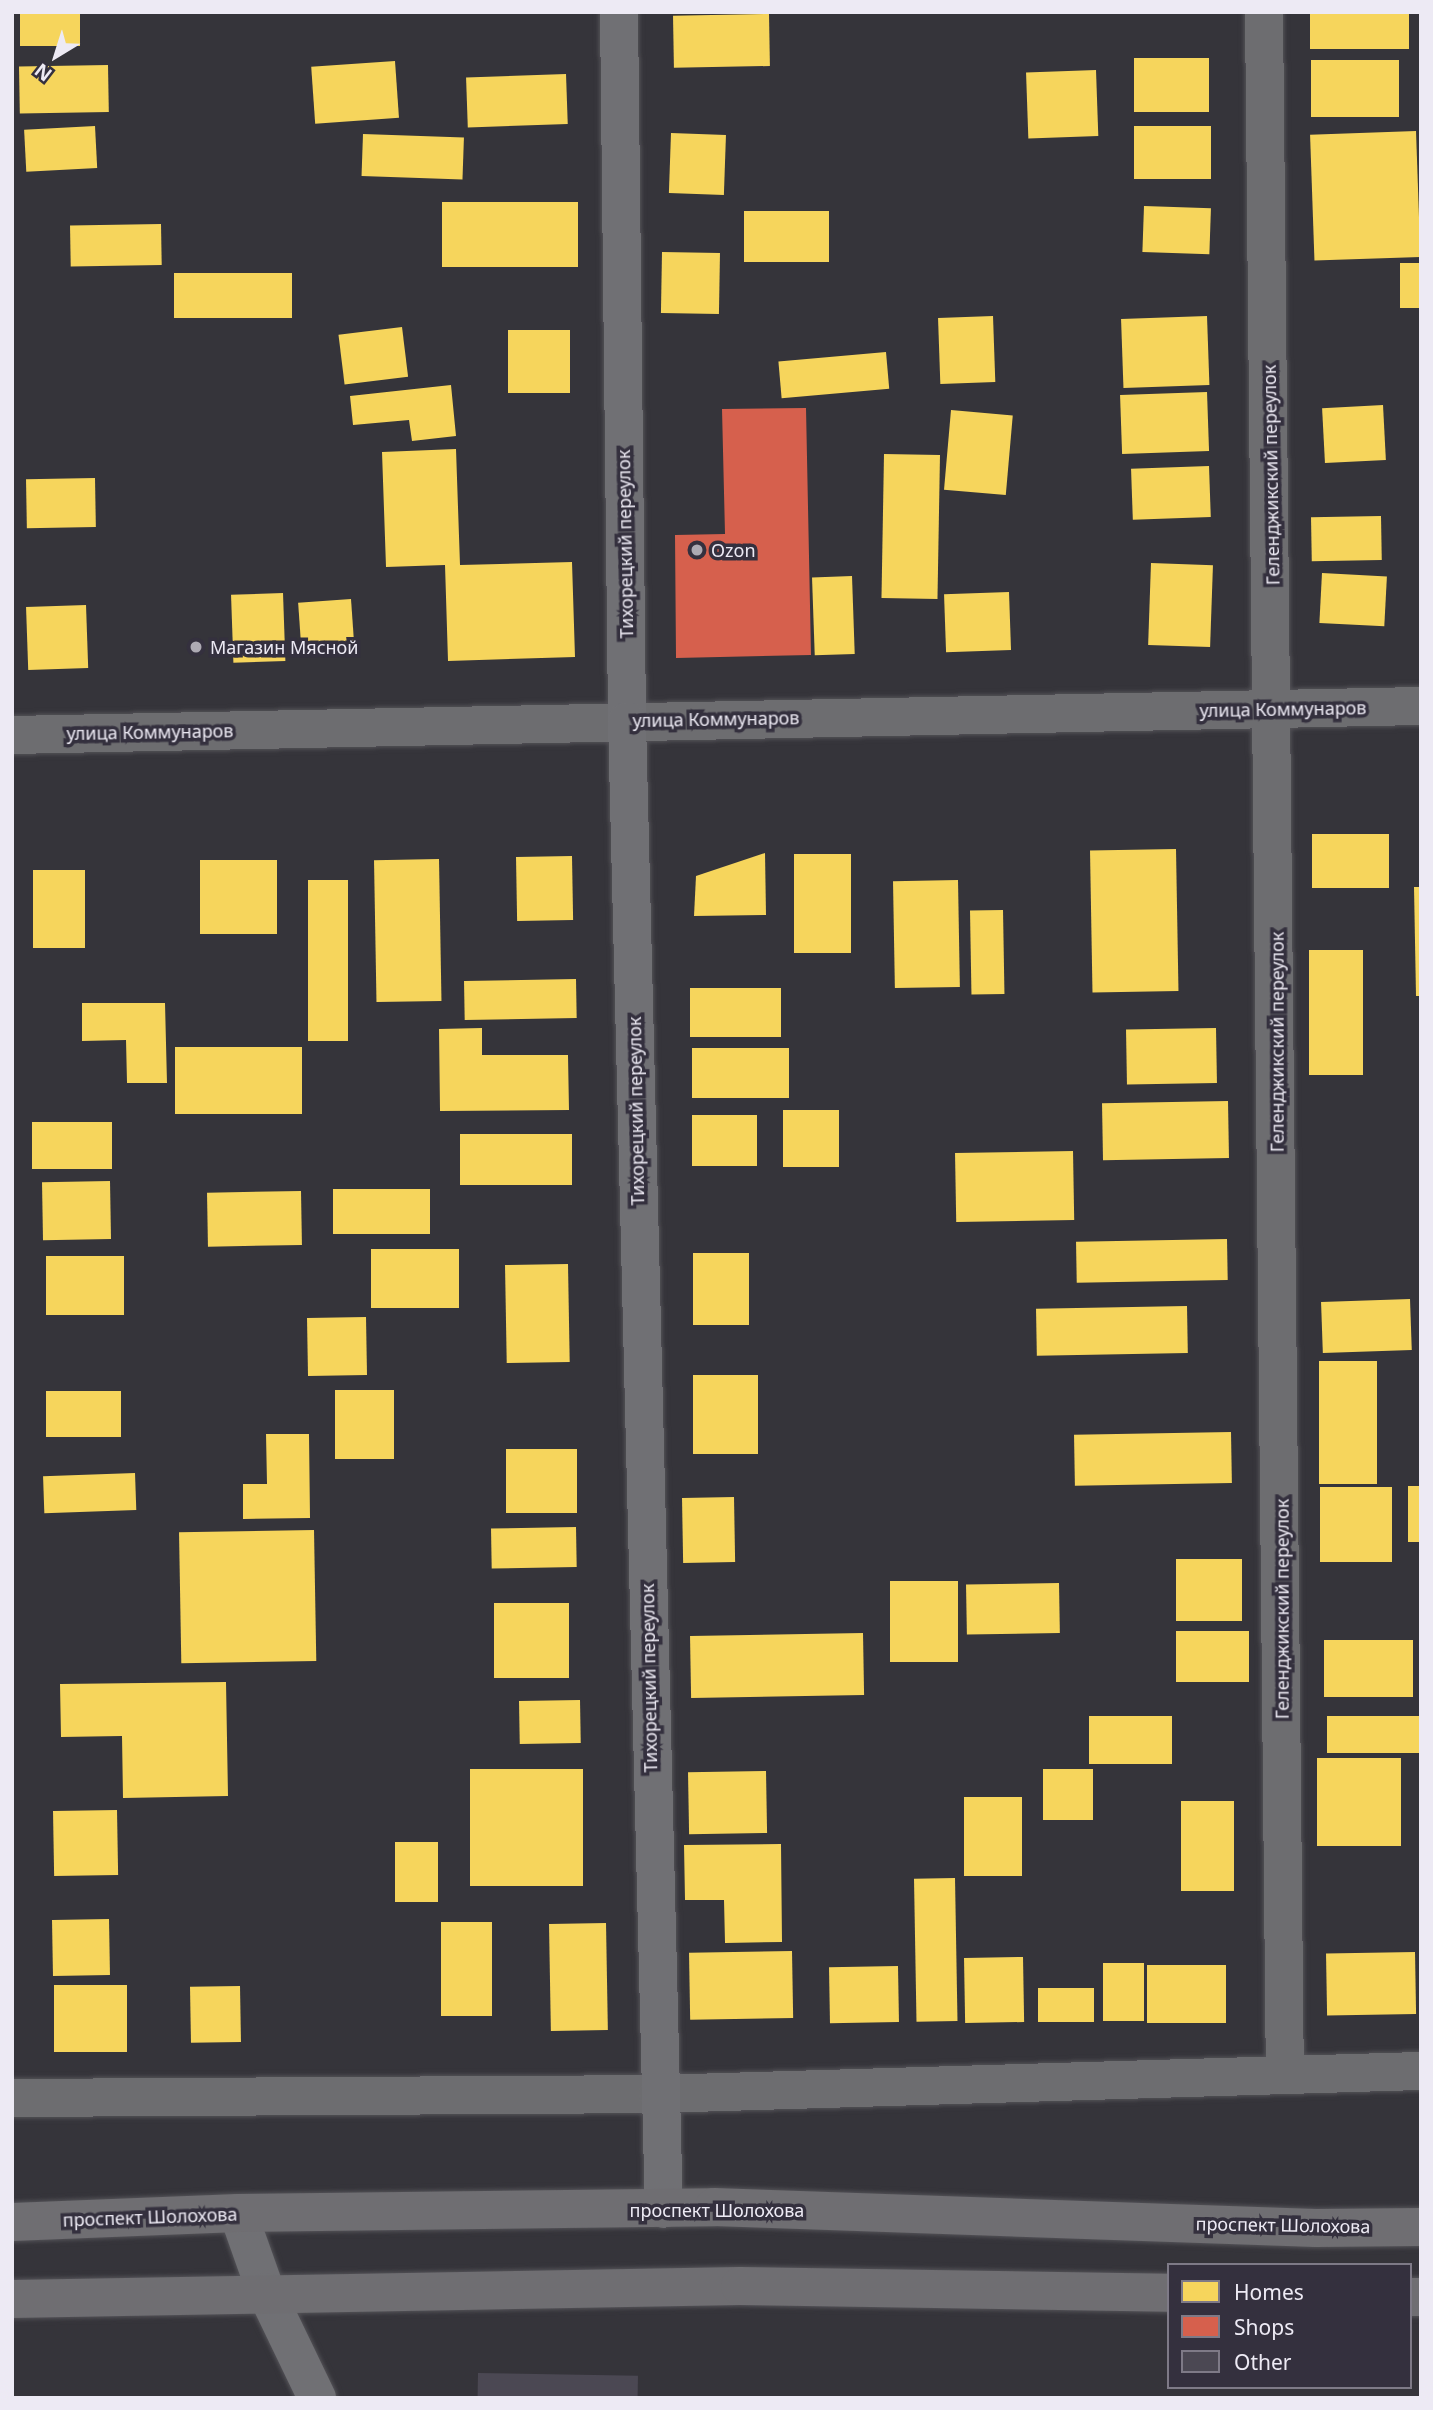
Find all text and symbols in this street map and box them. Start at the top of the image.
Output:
north arrow [21,21,91,91]
text: N [29,58,57,88]
street label: Геленджикский переулок [1258,365,1284,585]
street label: Тихорецкий переулок [613,449,637,639]
place label: Ozon [711,539,756,561]
marker: Ozon [689,542,705,558]
place label: Магазин Мясной [210,636,358,658]
marker: Магазин Мясной [188,639,204,655]
street label: улица Коммунаров [1199,697,1367,721]
street label: улица Коммунаров [632,707,800,731]
street label: улица Коммунаров [66,720,234,744]
street label: Геленджикский переулок [1266,932,1288,1152]
street label: Тихорецкий переулок [624,1016,648,1206]
street label: Геленджикский переулок [1271,1499,1293,1719]
street label: Тихорецкий переулок [637,1583,661,1773]
street label: проспект Шолохова [630,2199,804,2221]
street label: проспект Шолохова [62,2203,238,2231]
street label: проспект Шолохова [1195,2213,1371,2237]
legend [1167,2263,1412,2389]
text: Homes [1234,2278,1304,2306]
text: Shops [1234,2313,1294,2341]
text: Other [1234,2348,1291,2376]

